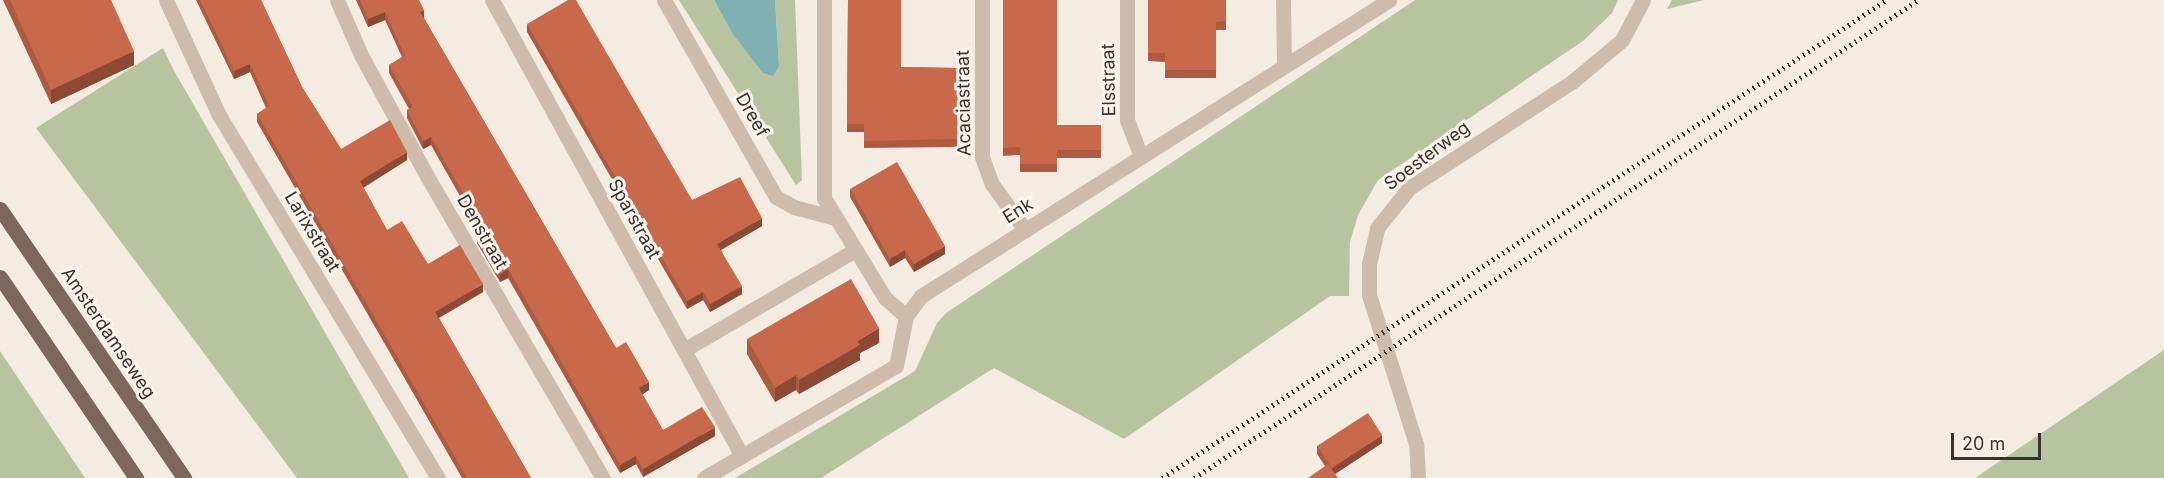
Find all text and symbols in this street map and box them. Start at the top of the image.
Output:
street label: Elsstraat [1098,43,1120,117]
street label: Acaciastraat [952,50,976,156]
street label: Dreef [731,89,773,141]
street label: Soesterweg [1380,117,1474,195]
street label: Sparstraat [603,175,665,263]
street label: Larixstraat [280,188,344,276]
street label: Denstraat [452,191,512,273]
street label: Enk [999,194,1037,228]
street label: Amsterdamseweg [56,264,160,402]
scale bar [1954,421,2044,459]
text: 20 m [1962,433,2005,454]

